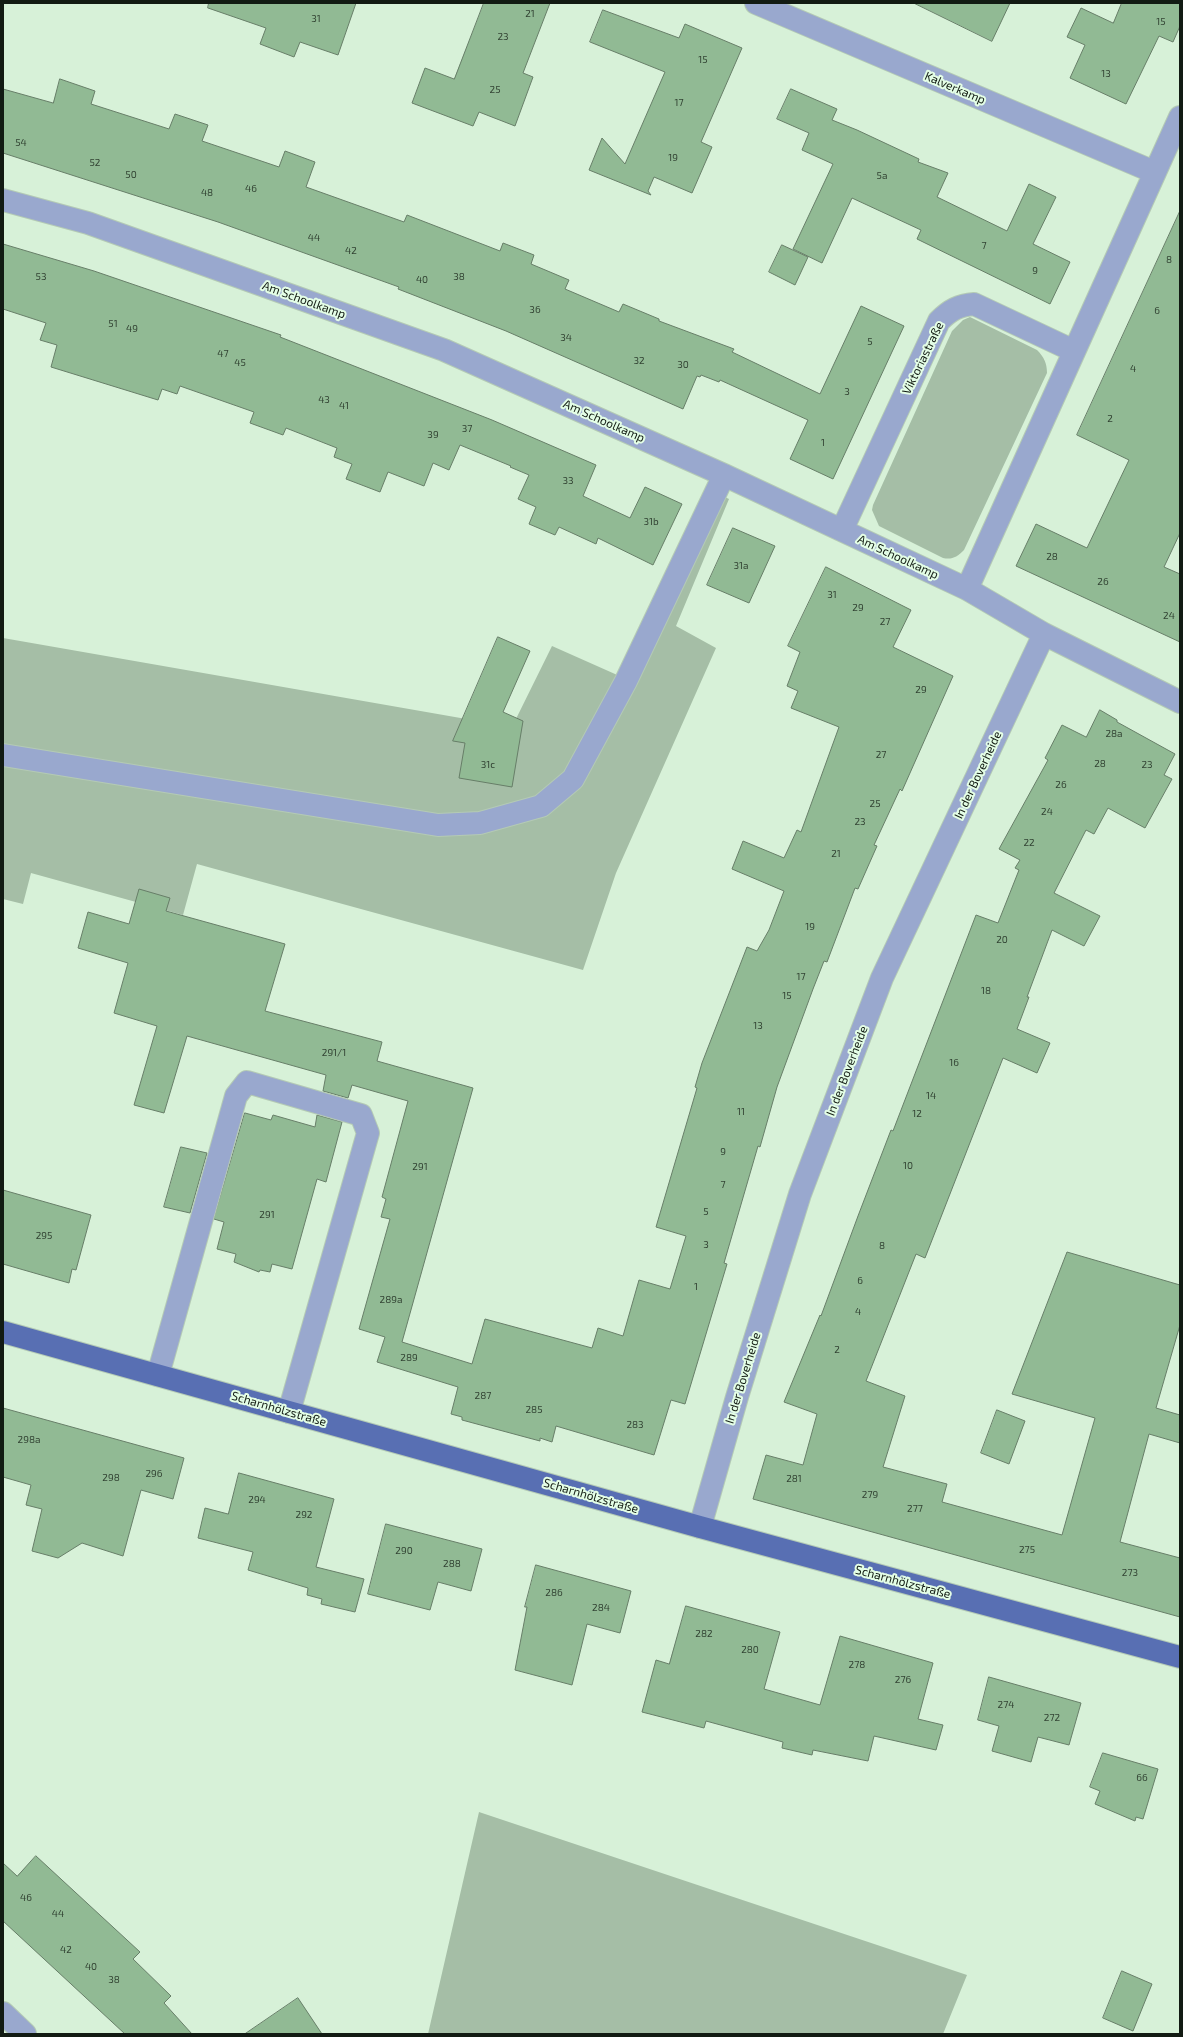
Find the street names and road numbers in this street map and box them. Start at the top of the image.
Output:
street label: Kalverkamp [922,69,988,107]
street label: Am Schoolkamp [260,278,348,322]
street label: Viktoriastraße [899,319,947,397]
street label: Am Schoolkamp [561,397,647,445]
street label: Am Schoolkamp [855,532,941,582]
street label: In der Boverheide [951,729,1005,821]
street label: In der Boverheide [823,1024,871,1118]
street label: In der Boverheide [722,1330,764,1426]
street label: Scharnhölzstraße [230,1389,328,1429]
street label: Scharnhölzstraße [542,1476,640,1516]
street label: Scharnhölzstraße [854,1562,952,1602]

